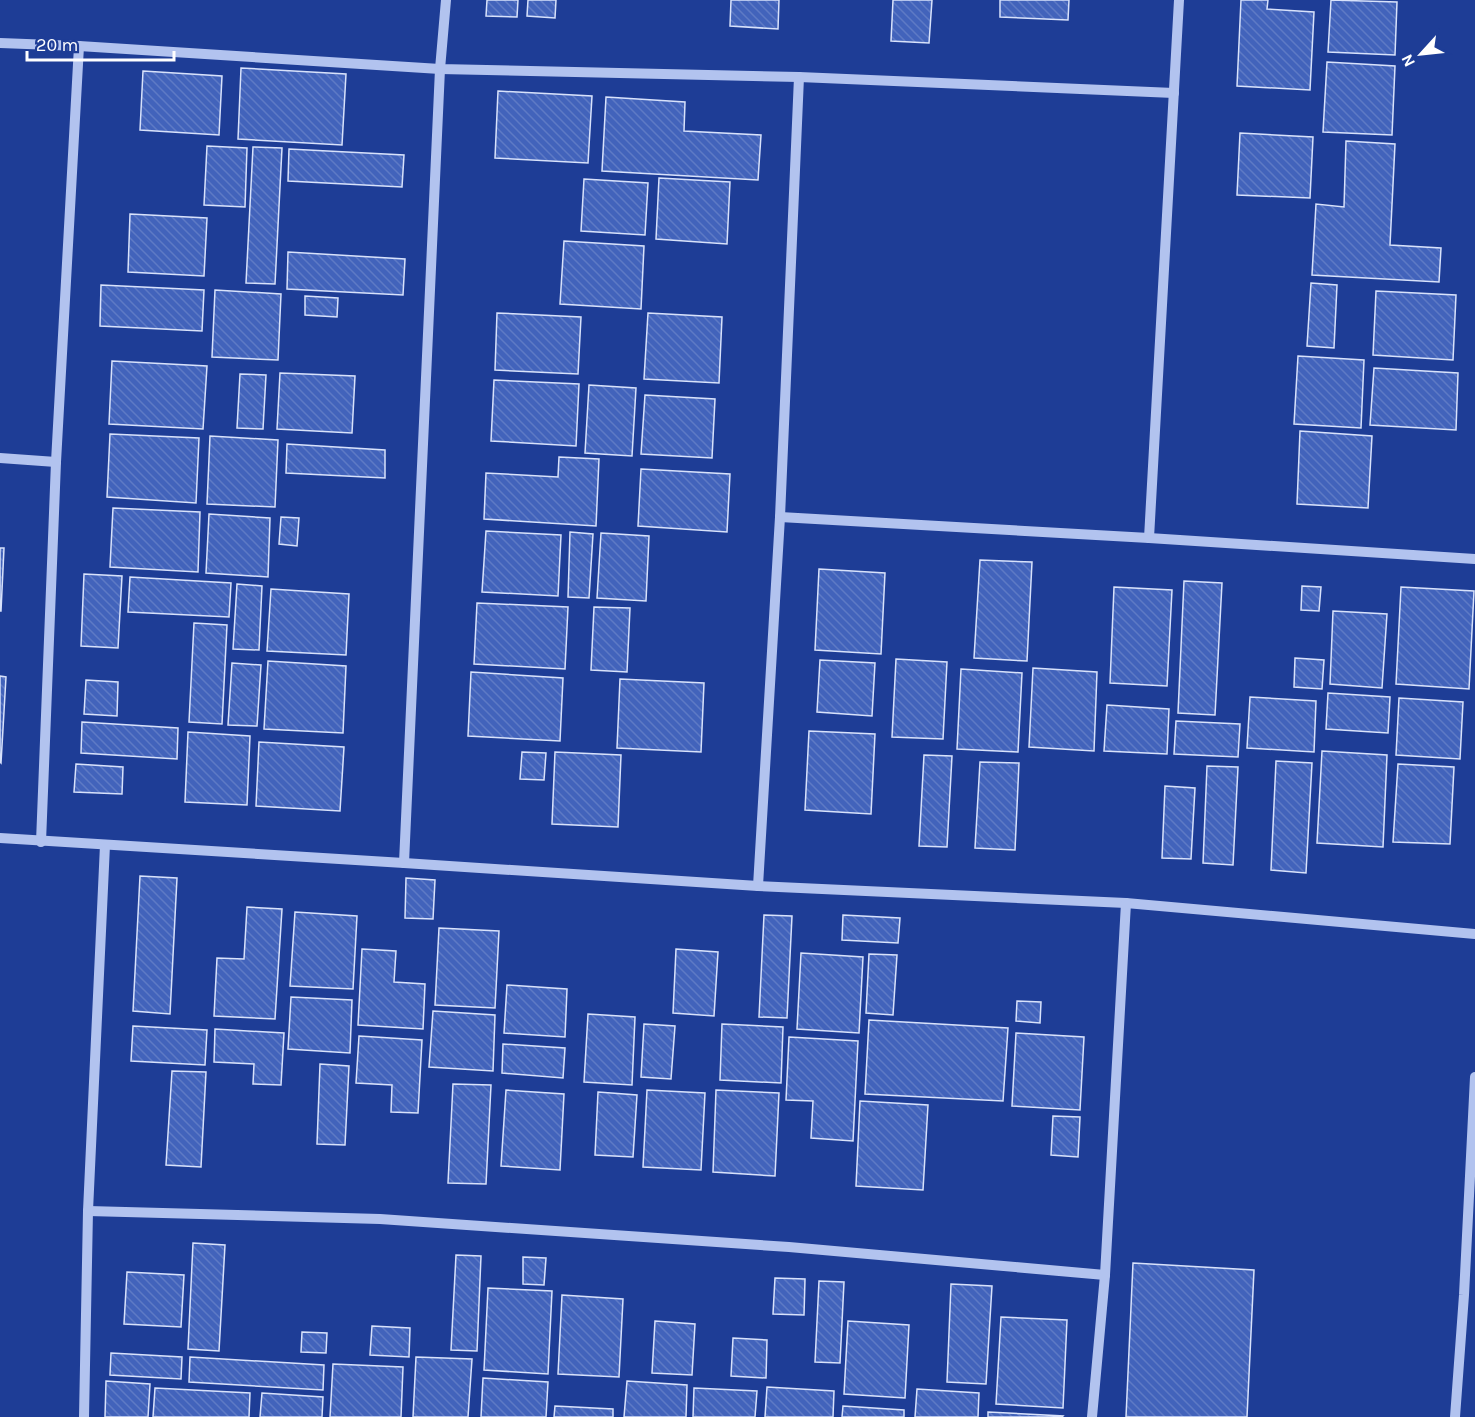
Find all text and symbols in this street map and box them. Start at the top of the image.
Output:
scale bar [27,24,174,62]
north arrow [1391,24,1451,84]
text: 20 m [36,34,78,56]
text: N [1397,51,1419,70]

